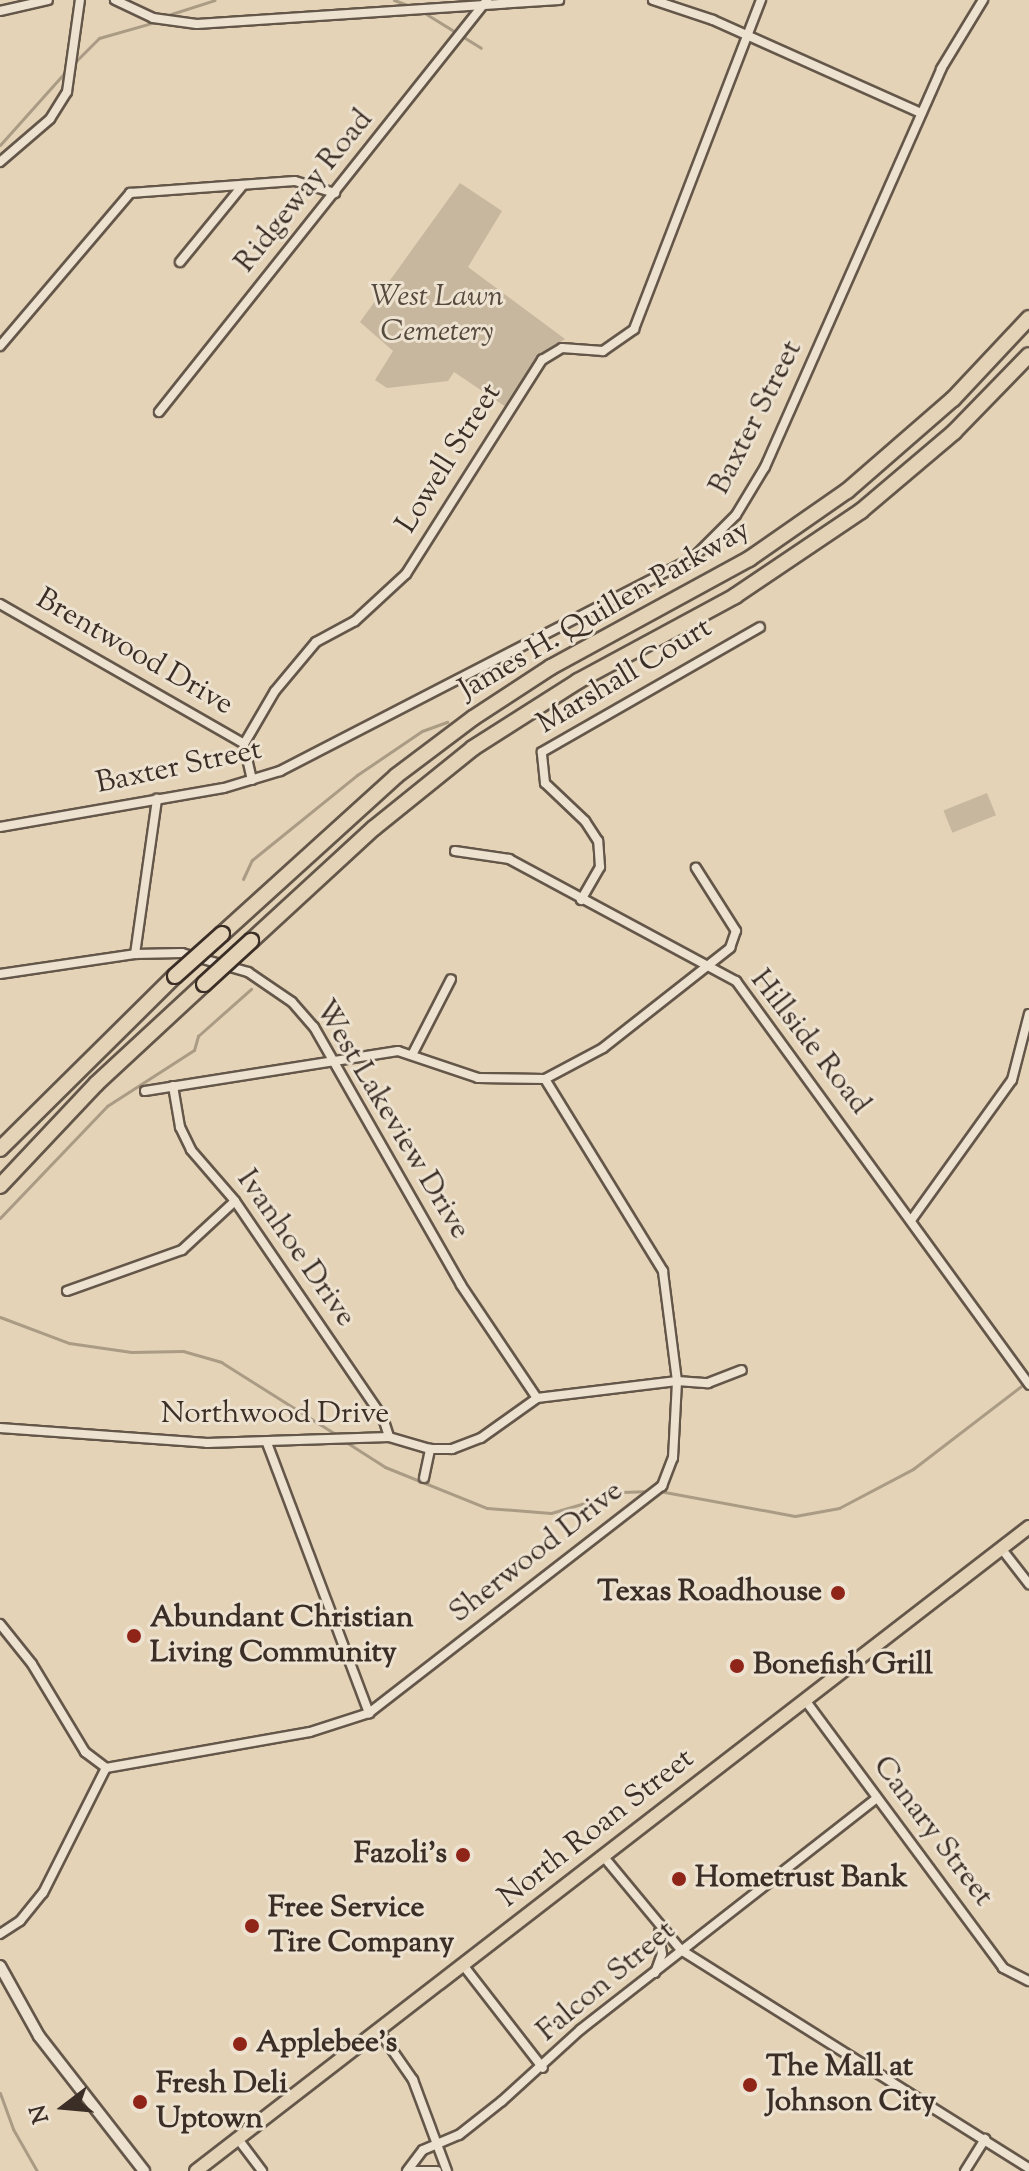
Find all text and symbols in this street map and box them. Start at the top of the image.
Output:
street label: Ridgeway Road [228,103,382,281]
park label: West Lawn Cemetery [371,280,503,350]
street label: Baxter Street [703,335,811,501]
street label: Lowell Street [390,378,510,540]
street label: James H. Quillen Parkway [453,513,757,709]
street label: Brentwood Drive [29,582,239,724]
street label: Marshall Court [531,611,719,743]
street label: Baxter Street [93,733,265,803]
street label: Hillside Road [741,964,877,1122]
street label: West Lakeview Drive [305,994,477,1246]
street label: Ivanhoe Drive [228,1164,362,1334]
street label: Northwood Drive [161,1397,389,1433]
street label: Sherwood Drive [443,1474,631,1632]
place label: Texas Roadhouse [597,1575,822,1611]
marker: Texas Roadhouse [829,1584,847,1602]
place label: Abundant Christian Living Community [150,1601,413,1672]
marker: Abundant Christian Living Community [125,1627,143,1645]
place label: Bonefish Grill [753,1648,933,1684]
marker: Bonefish Grill [728,1657,746,1675]
street label: North Roan Street [492,1742,702,1916]
street label: Canary Street [864,1750,1000,1914]
place label: Fazoli's [354,1837,447,1873]
marker: Fazoli's [454,1846,472,1864]
place label: Hometrust Bank [695,1861,908,1897]
marker: Hometrust Bank [670,1870,688,1888]
place label: Free Service Tire Company [268,1891,454,1962]
street label: Falcon Street [530,1914,684,2050]
marker: Free Service Tire Company [243,1917,261,1935]
place label: Applebee's [256,2026,397,2062]
marker: Applebee's [231,2035,249,2053]
place label: The Mall at Johnson City [766,2050,936,2120]
north arrow [24,2067,104,2147]
place label: Fresh Deli Uptown [156,2067,288,2138]
marker: The Mall at Johnson City [741,2076,759,2094]
marker: Fresh Deli Uptown [131,2093,149,2111]
text: N [23,2101,59,2126]

